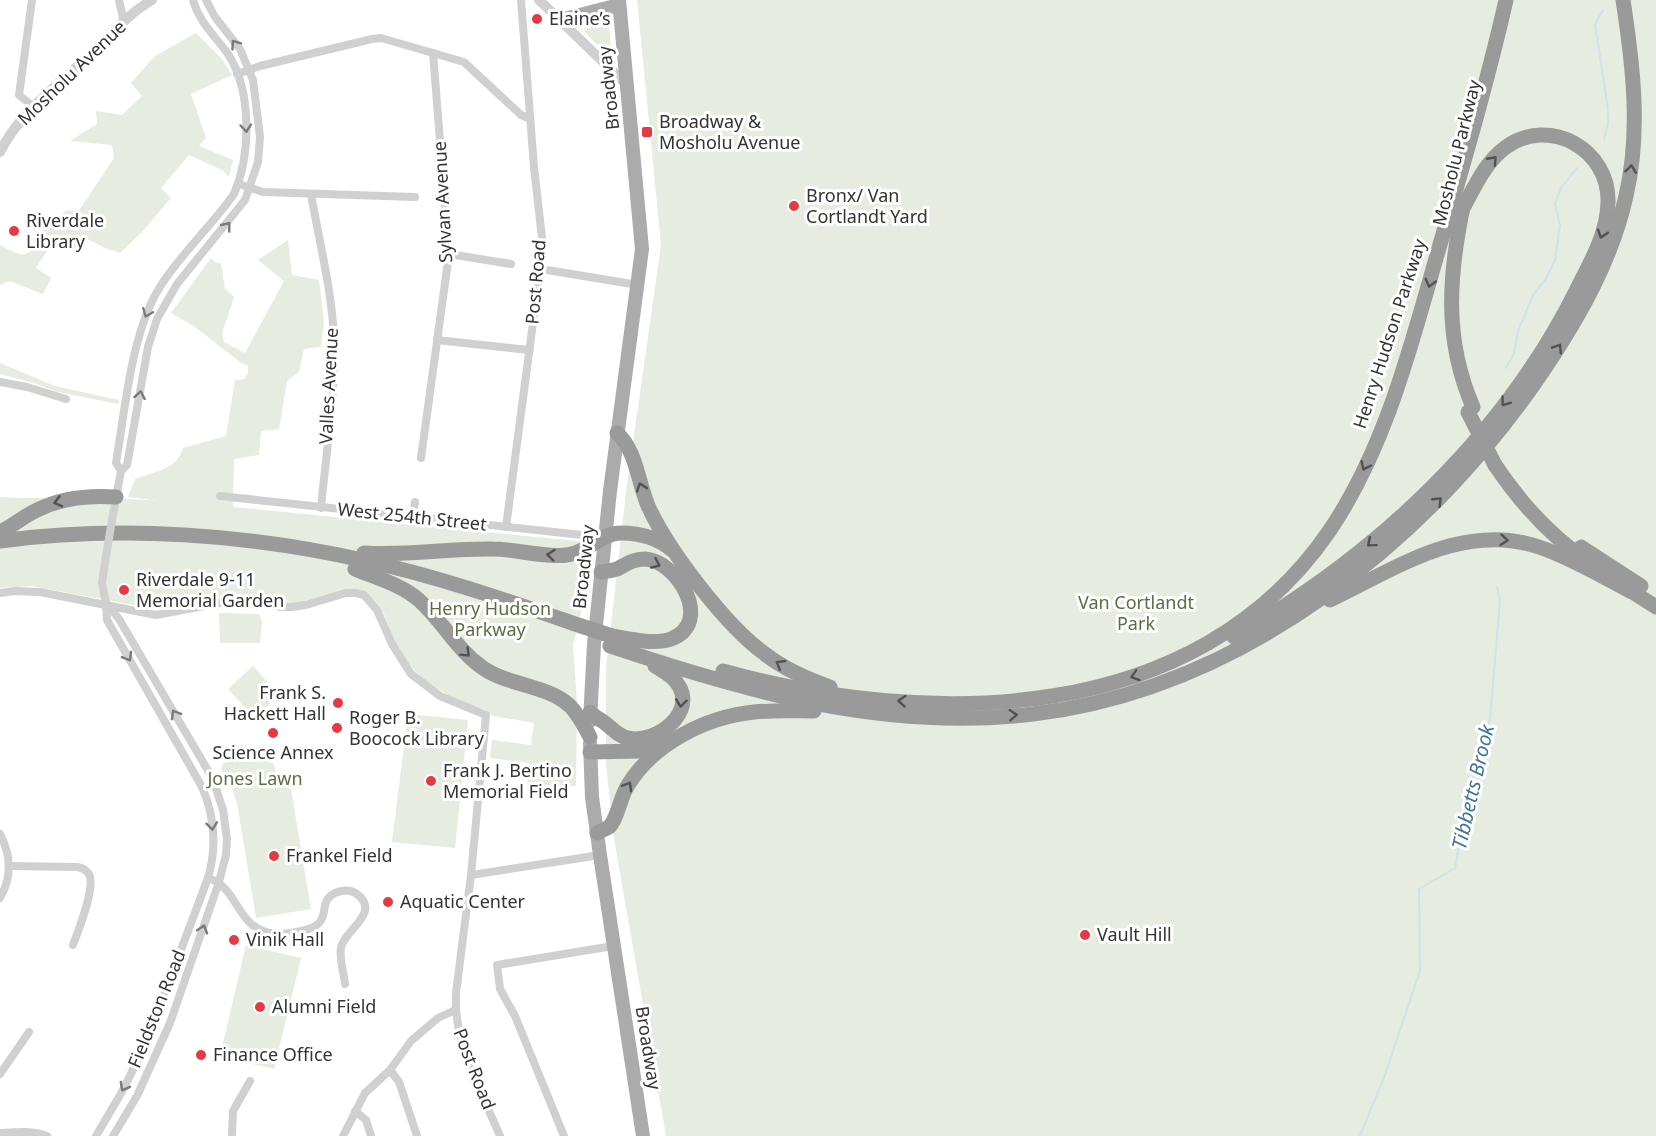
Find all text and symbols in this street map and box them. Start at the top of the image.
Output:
place label: Elaine’s [549,6,611,30]
marker: Elaine’s [530,12,544,26]
street label: Mosholu Avenue [12,15,131,130]
one-way arrow [232,39,243,50]
street label: Broadway [592,44,624,131]
street label: Mosholu Parkway [1426,76,1486,228]
place label: Broadway & Mosholu Avenue [659,109,801,154]
one-way arrow [239,124,252,133]
marker: Broadway & Mosholu Avenue [640,125,654,139]
street label: Sylvan Avenue [427,141,457,264]
one-way arrow [1486,156,1497,167]
one-way arrow [1624,164,1637,174]
place label: Bronx/ Van Cortlandt Yard [806,183,928,228]
marker: Bronx/ Van Cortlandt Yard [787,199,801,213]
place label: Riverdale Library [26,208,104,253]
one-way arrow [219,221,230,232]
marker: Riverdale Library [7,224,21,238]
one-way arrow [1597,228,1609,239]
street label: Henry Hudson Parkway [1347,235,1431,432]
street label: Post Road [519,239,551,325]
one-way arrow [1424,277,1437,287]
one-way arrow [142,307,154,318]
street label: Valles Avenue [313,327,343,445]
one-way arrow [1551,344,1562,355]
one-way arrow [133,390,146,400]
one-way arrow [1501,395,1512,406]
one-way arrow [1361,460,1373,471]
one-way arrow [635,482,648,493]
one-way arrow [54,495,64,508]
street label: West 254th Street [336,496,488,536]
one-way arrow [1431,497,1441,508]
street label: Broadway [567,523,599,610]
one-way arrow [1500,533,1509,546]
one-way arrow [1367,535,1378,546]
one-way arrow [546,549,556,562]
one-way arrow [650,556,661,568]
place label: Riverdale 9-11 Memorial Garden [136,567,284,612]
marker: Riverdale 9-11 Memorial Garden [117,583,131,597]
park label: Van Cortlandt Park [1078,590,1194,635]
park label: Henry Hudson Parkway [429,596,551,641]
one-way arrow [458,646,469,657]
one-way arrow [120,651,132,661]
one-way arrow [776,660,786,671]
one-way arrow [1130,669,1141,682]
place label: Frank S. Hackett Hall [224,680,326,725]
one-way arrow [897,694,906,707]
marker: Frank S. Hackett Hall [331,696,345,710]
one-way arrow [675,698,688,708]
place label: Roger B. Boocock Library [349,705,485,750]
one-way arrow [1008,709,1017,722]
one-way arrow [170,710,182,720]
marker: Roger B. Boocock Library [330,721,344,735]
water label: Tibbetts Brook [1445,721,1500,852]
marker: Science Annex [266,726,280,740]
place label: Science Annex [213,740,334,764]
place label: Frank J. Bertino Memorial Field [443,758,572,803]
park label: Jones Lawn [205,766,303,790]
marker: Frank J. Bertino Memorial Field [424,774,438,788]
one-way arrow [620,782,632,792]
one-way arrow [206,821,218,830]
place label: Frankel Field [286,843,393,867]
marker: Frankel Field [267,849,281,863]
place label: Aquatic Center [400,889,526,913]
marker: Aquatic Center [381,895,395,909]
place label: Vault Hill [1097,922,1172,946]
one-way arrow [196,924,208,935]
place label: Vinik Hall [246,927,324,951]
marker: Vault Hill [1078,928,1092,942]
marker: Vinik Hall [227,933,241,947]
street label: Fieldston Road [122,946,191,1071]
place label: Alumni Field [272,994,376,1018]
marker: Alumni Field [253,1000,267,1014]
street label: Broadway [631,1004,668,1092]
street label: Post Road [449,1025,501,1113]
place label: Finance Office [213,1042,333,1066]
marker: Finance Office [194,1048,208,1062]
one-way arrow [120,1081,131,1092]

